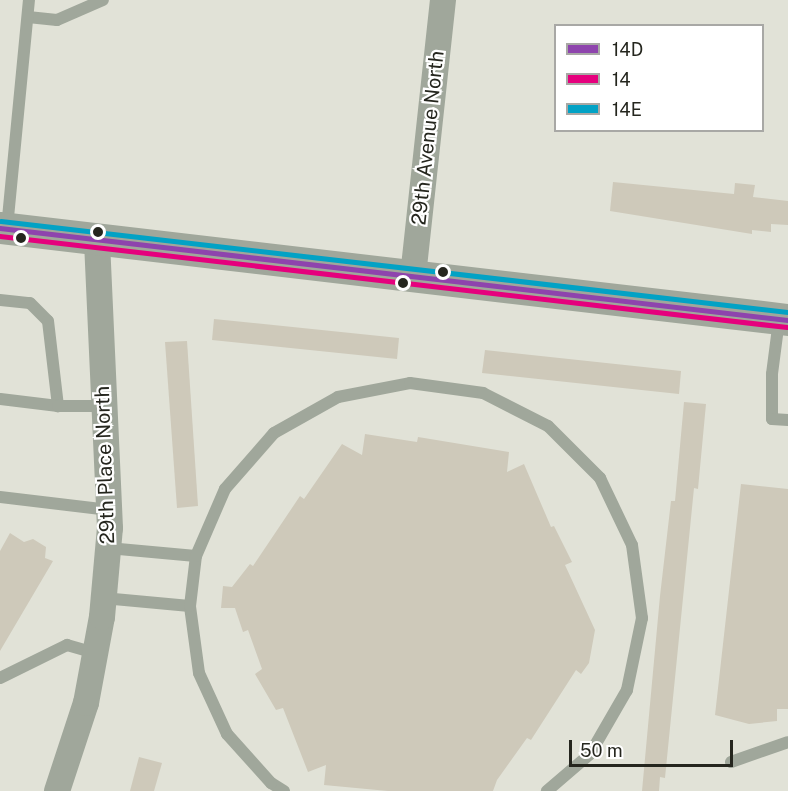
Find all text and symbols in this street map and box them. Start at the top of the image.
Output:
legend [554,24,764,132]
text: 14D [612,39,643,60]
street label: 29th Avenue North [407,50,449,226]
text: 14 [612,69,631,90]
text: 14E [612,99,642,120]
unlabelled marker [92,226,104,238]
unlabelled marker [15,232,27,244]
unlabelled marker [437,266,449,278]
unlabelled marker [397,277,409,289]
street label: 29th Place North [90,385,120,545]
scale bar [572,728,736,766]
text: 50 m [580,740,623,761]

